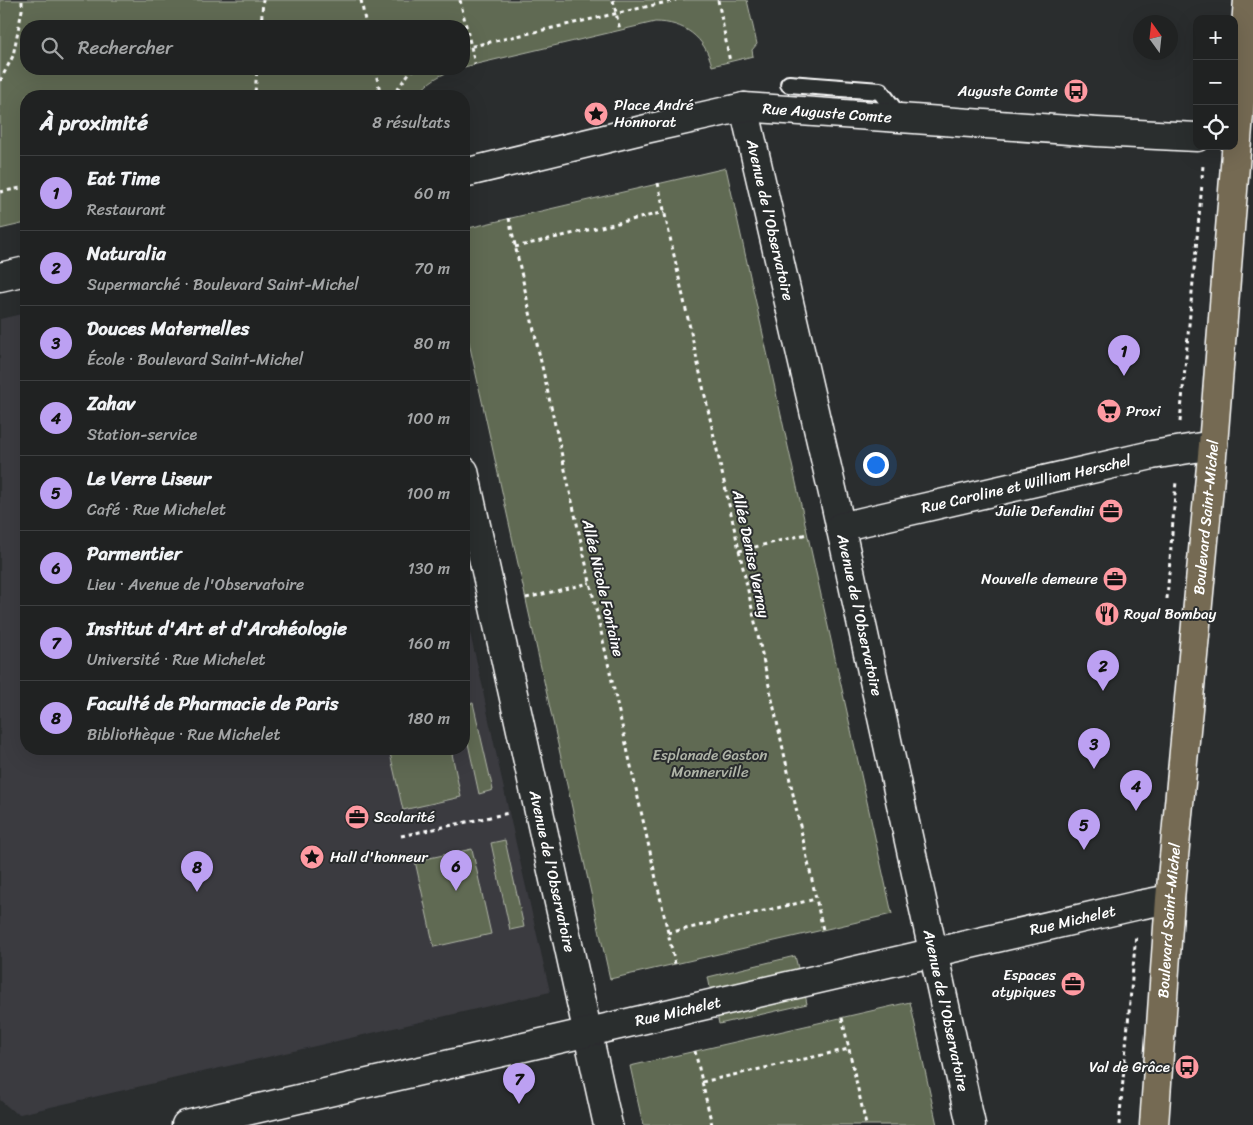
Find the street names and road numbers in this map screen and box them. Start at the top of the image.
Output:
street label: Rue Auguste Comte [762,95,893,130]
street label: Avenue de l'Observatoire [739,136,801,304]
street label: Boulevard Saint-Michel [1186,438,1226,596]
street label: Rue Caroline et William Herschel [919,447,1134,521]
street label: Allée Denise Vernay [725,487,777,621]
street label: Allée Nicole Fontaine [574,516,632,660]
street label: Avenue de l'Observatoire [829,531,890,699]
street label: Avenue de l'Observatoire [522,787,583,955]
street label: Boulevard Saint-Michel [1150,841,1188,999]
street label: Rue Michelet [1027,898,1119,943]
street label: Avenue de l'Observatoire [916,926,976,1094]
street label: Rue Michelet [633,989,724,1034]

